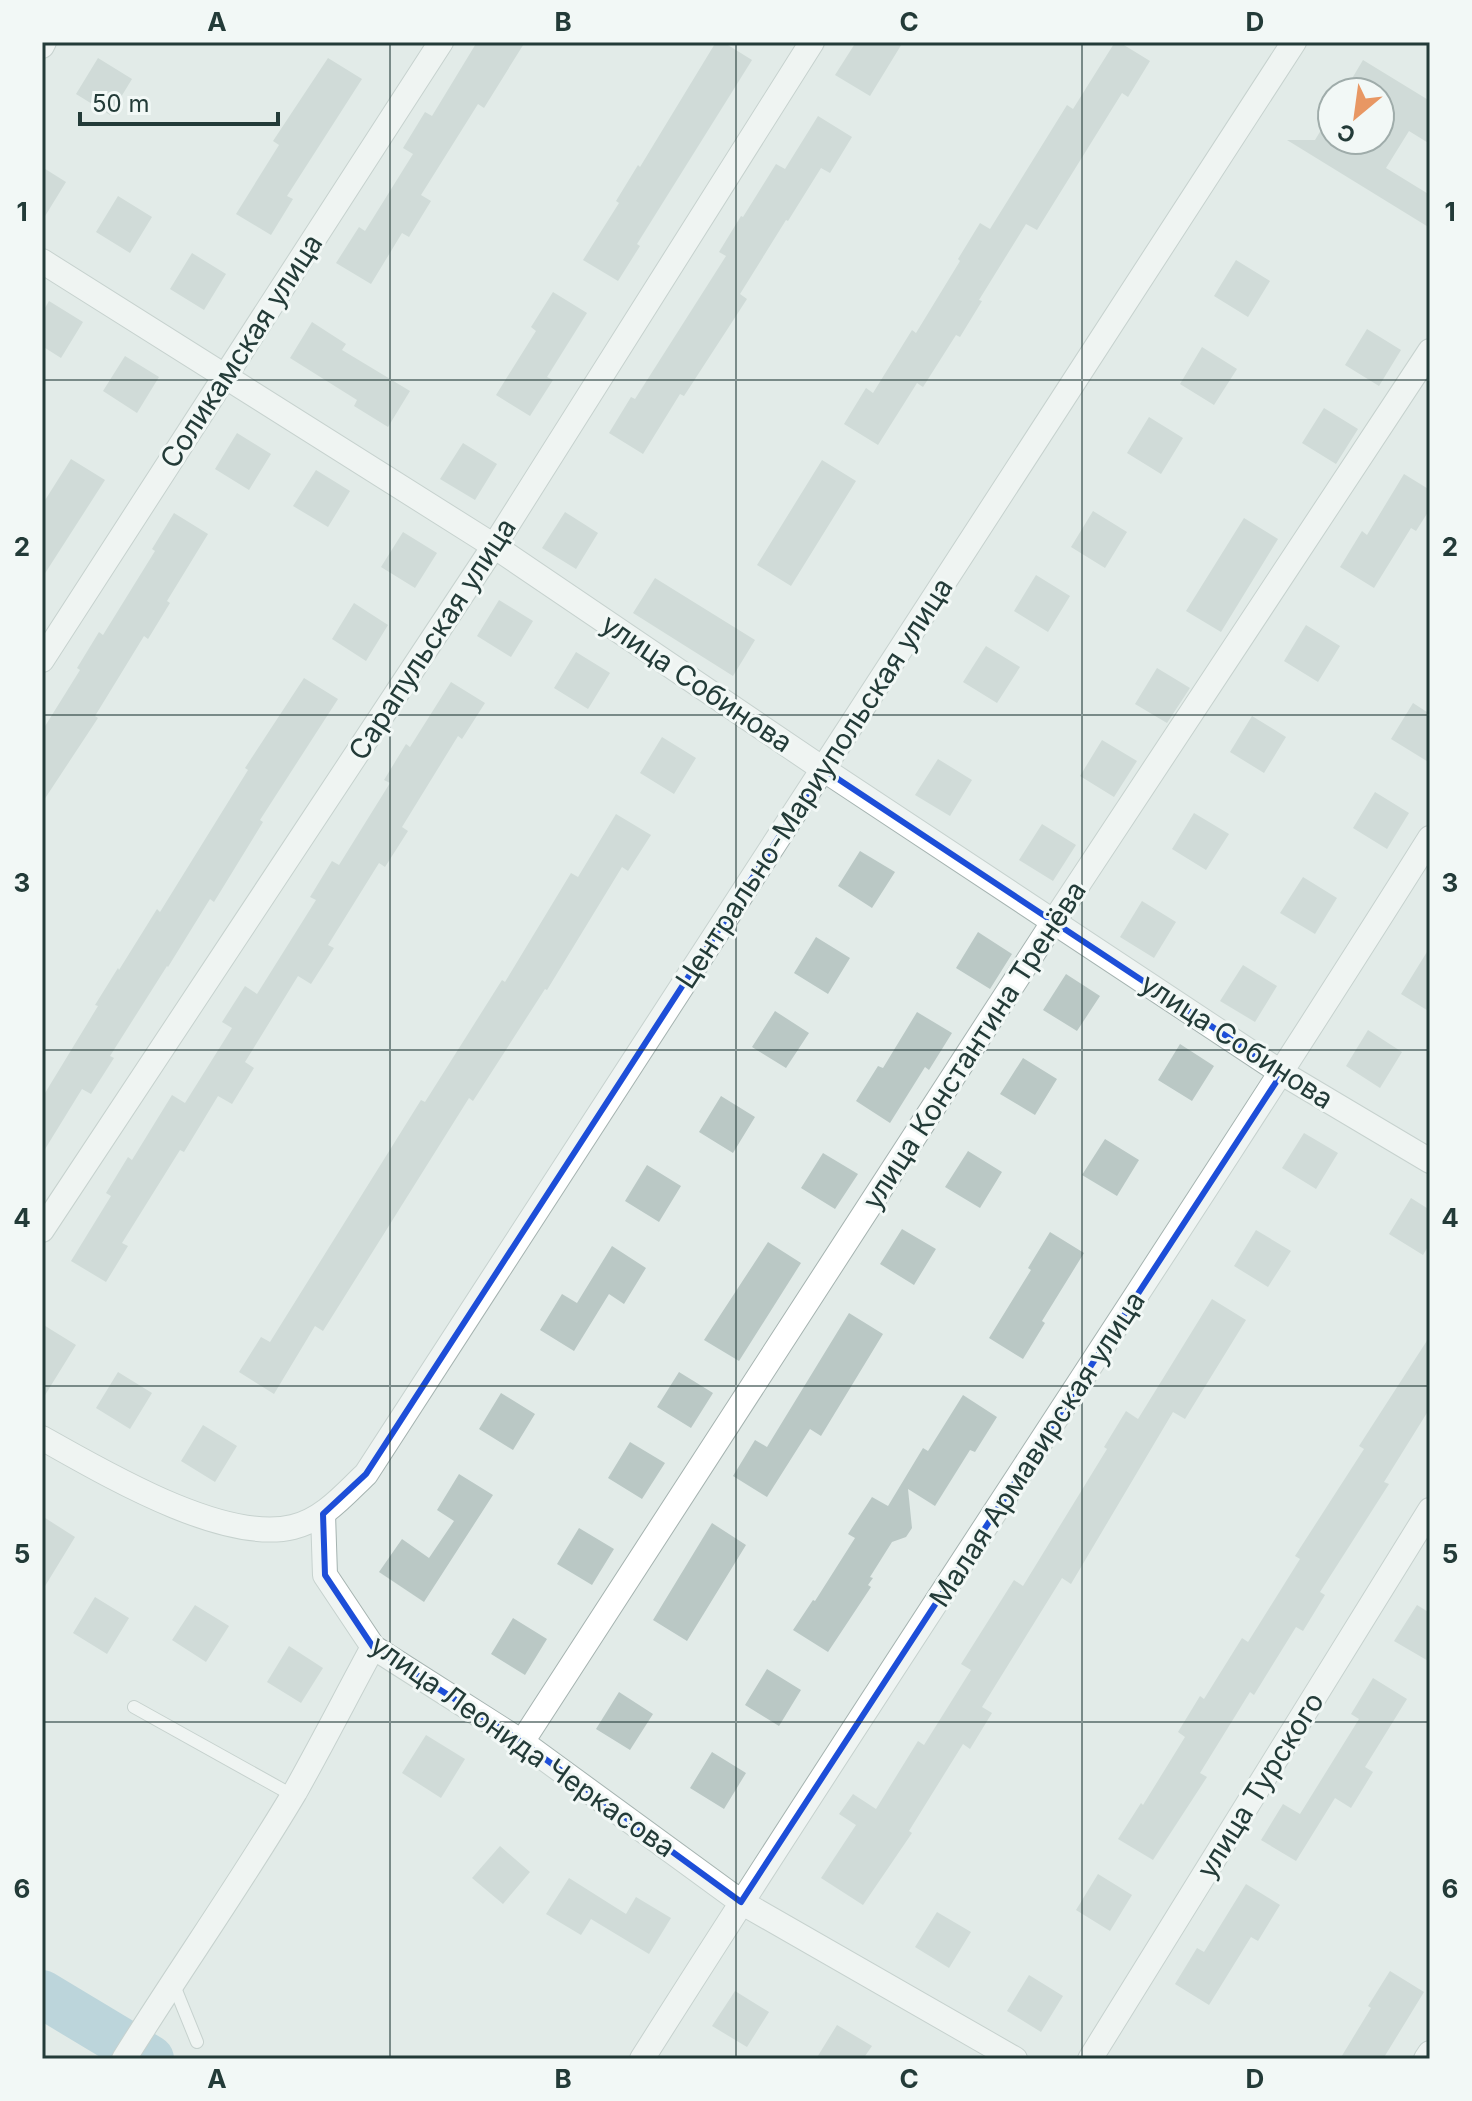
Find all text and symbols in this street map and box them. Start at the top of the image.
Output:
text: A [207,6,227,37]
text: B [554,6,572,37]
text: C [899,6,919,37]
text: D [1246,6,1264,37]
scale bar [80,76,278,126]
north arrow [1316,76,1396,156]
text: 50 m [92,89,150,118]
text: С [1333,118,1360,149]
text: 1 [16,196,28,227]
text: 1 [1444,196,1456,227]
street label: Соликамская улица [153,228,329,474]
street label: Сарапульская улица [341,512,523,766]
text: 2 [14,531,30,562]
text: 2 [1442,531,1458,562]
street label: Центрально-Мариупольская улица [668,571,960,995]
street label: улица Собинова [595,607,799,759]
text: 3 [14,867,30,898]
text: 3 [1442,867,1458,898]
street label: улица Константина Тренёва [855,875,1093,1215]
street label: улица Собинова [1134,966,1340,1116]
text: 4 [13,1202,31,1233]
text: 4 [1441,1202,1459,1233]
street label: Малая Армавирская улица [922,1285,1152,1613]
text: 5 [14,1538,30,1569]
text: 5 [1442,1538,1458,1569]
street label: улица Леонида Черкасова [364,1628,682,1864]
street label: улица Турского [1189,1686,1331,1884]
text: 6 [14,1873,30,1904]
text: 6 [1442,1873,1458,1904]
text: A [207,2063,227,2094]
text: B [554,2063,572,2094]
text: C [899,2063,919,2094]
text: D [1246,2063,1264,2094]

